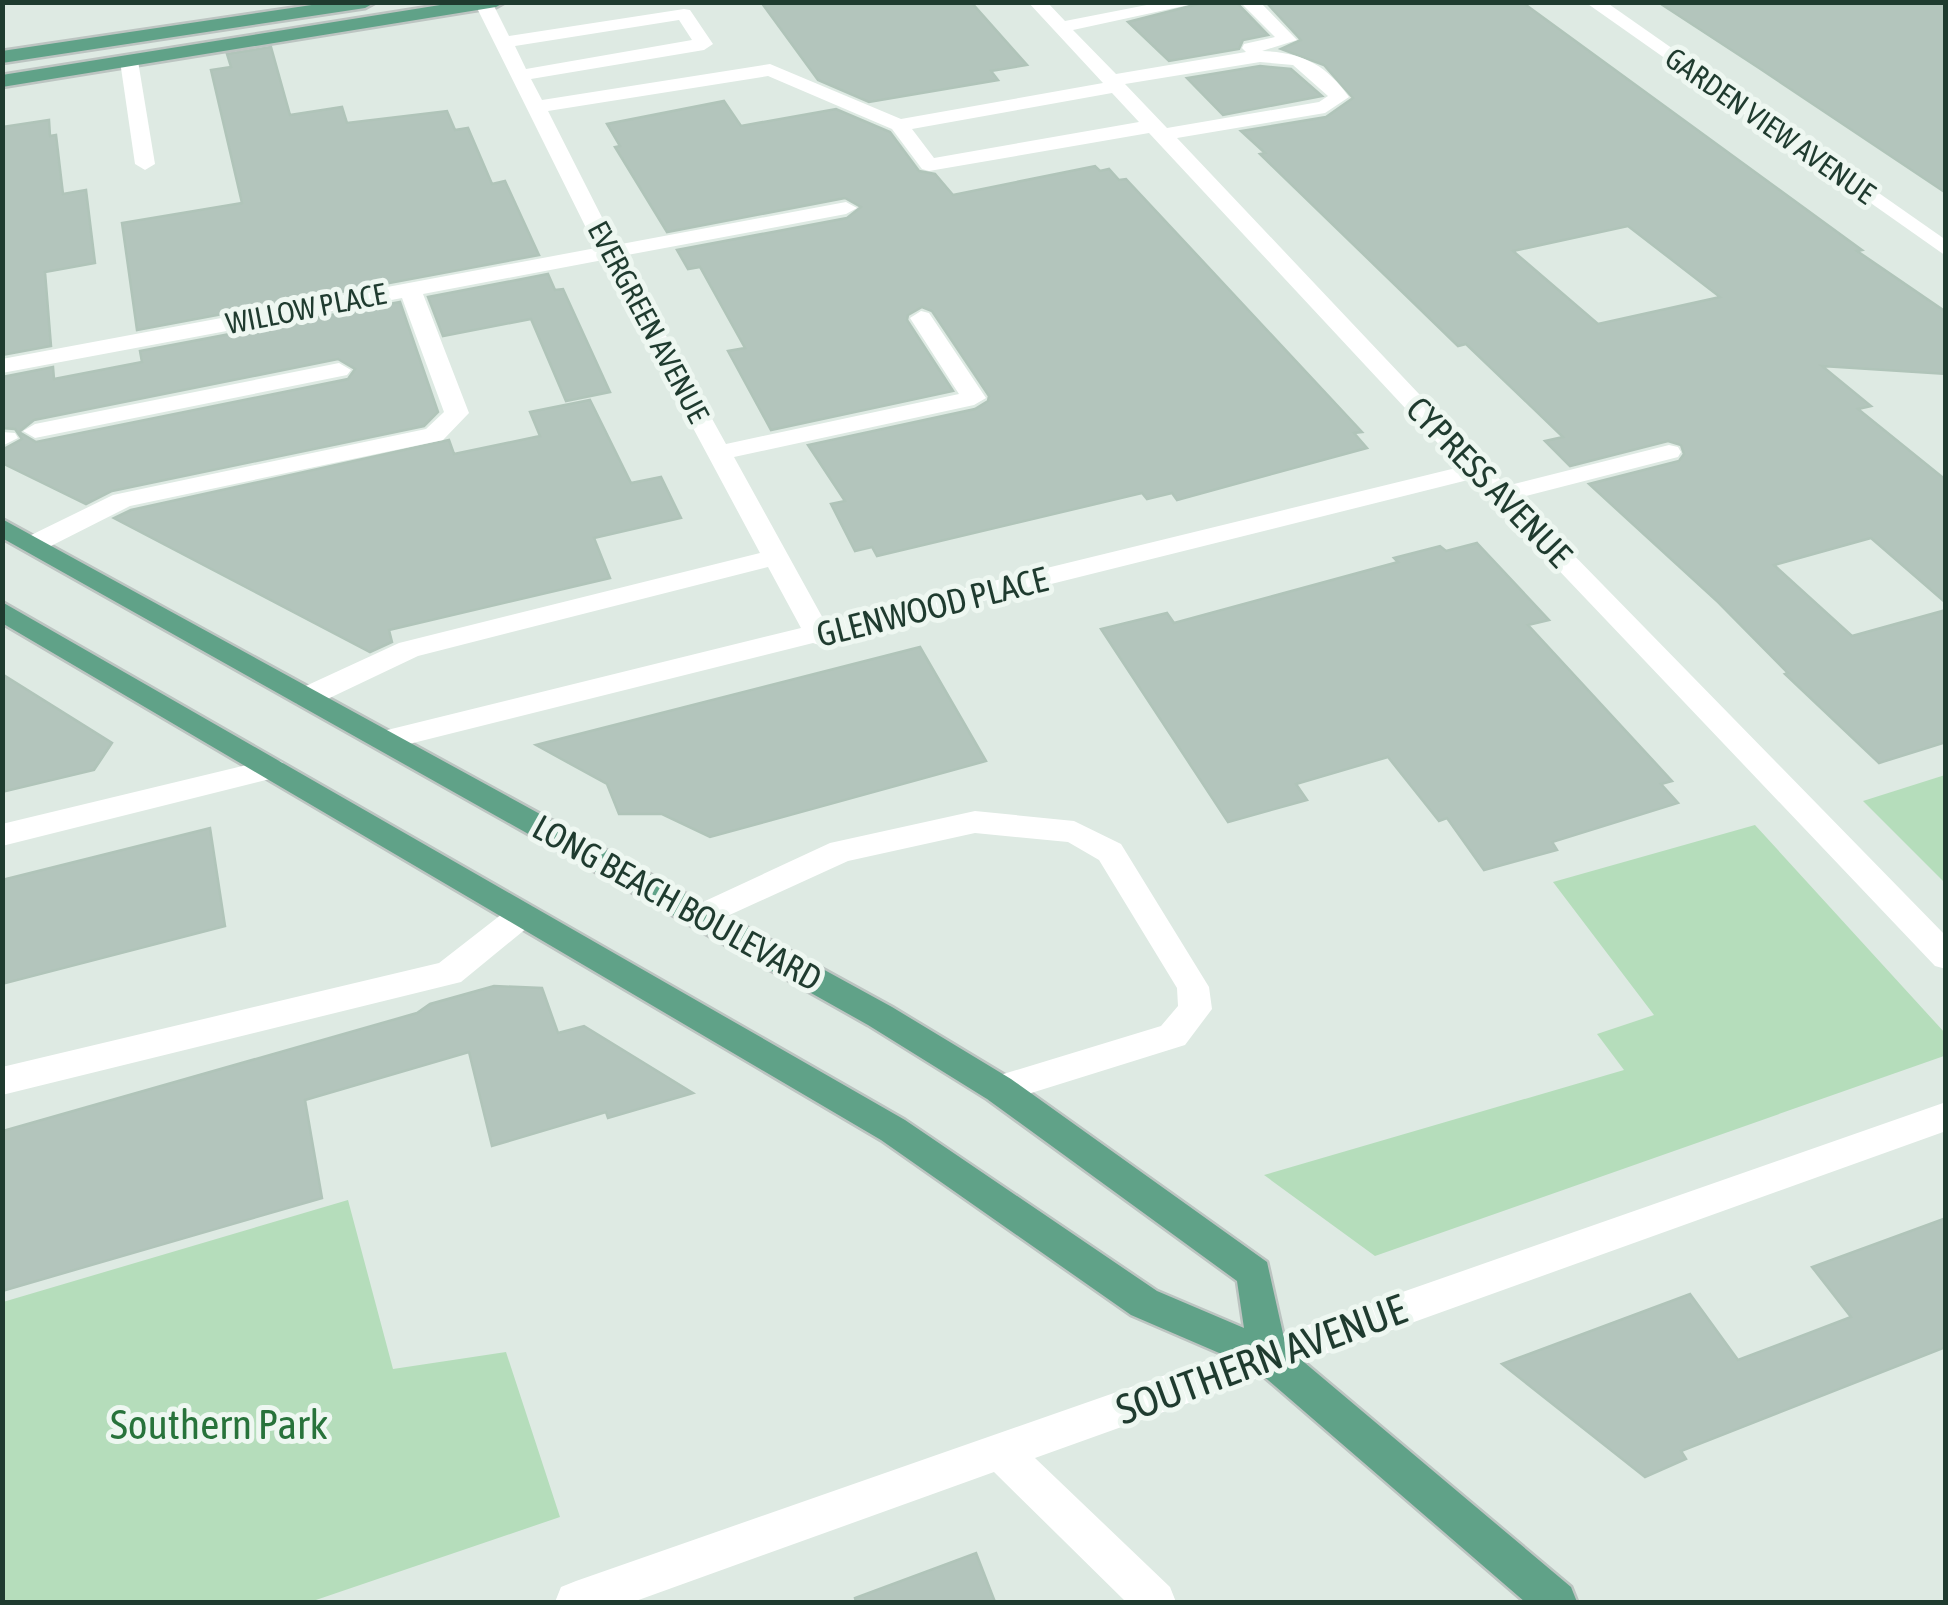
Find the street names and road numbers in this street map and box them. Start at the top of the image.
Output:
street label: GARDEN VIEW AVENUE [1659,40,1882,210]
street label: EVERGREEN AVENUE [582,215,716,428]
street label: WILLOW PLACE [223,276,389,340]
street label: CYPRESS AVENUE [1399,388,1581,574]
street label: GLENWOOD PLACE [812,558,1051,654]
street label: LONG BEACH BOULEVARD [526,806,829,998]
street label: SOUTHERN AVENUE [1110,1284,1413,1434]

